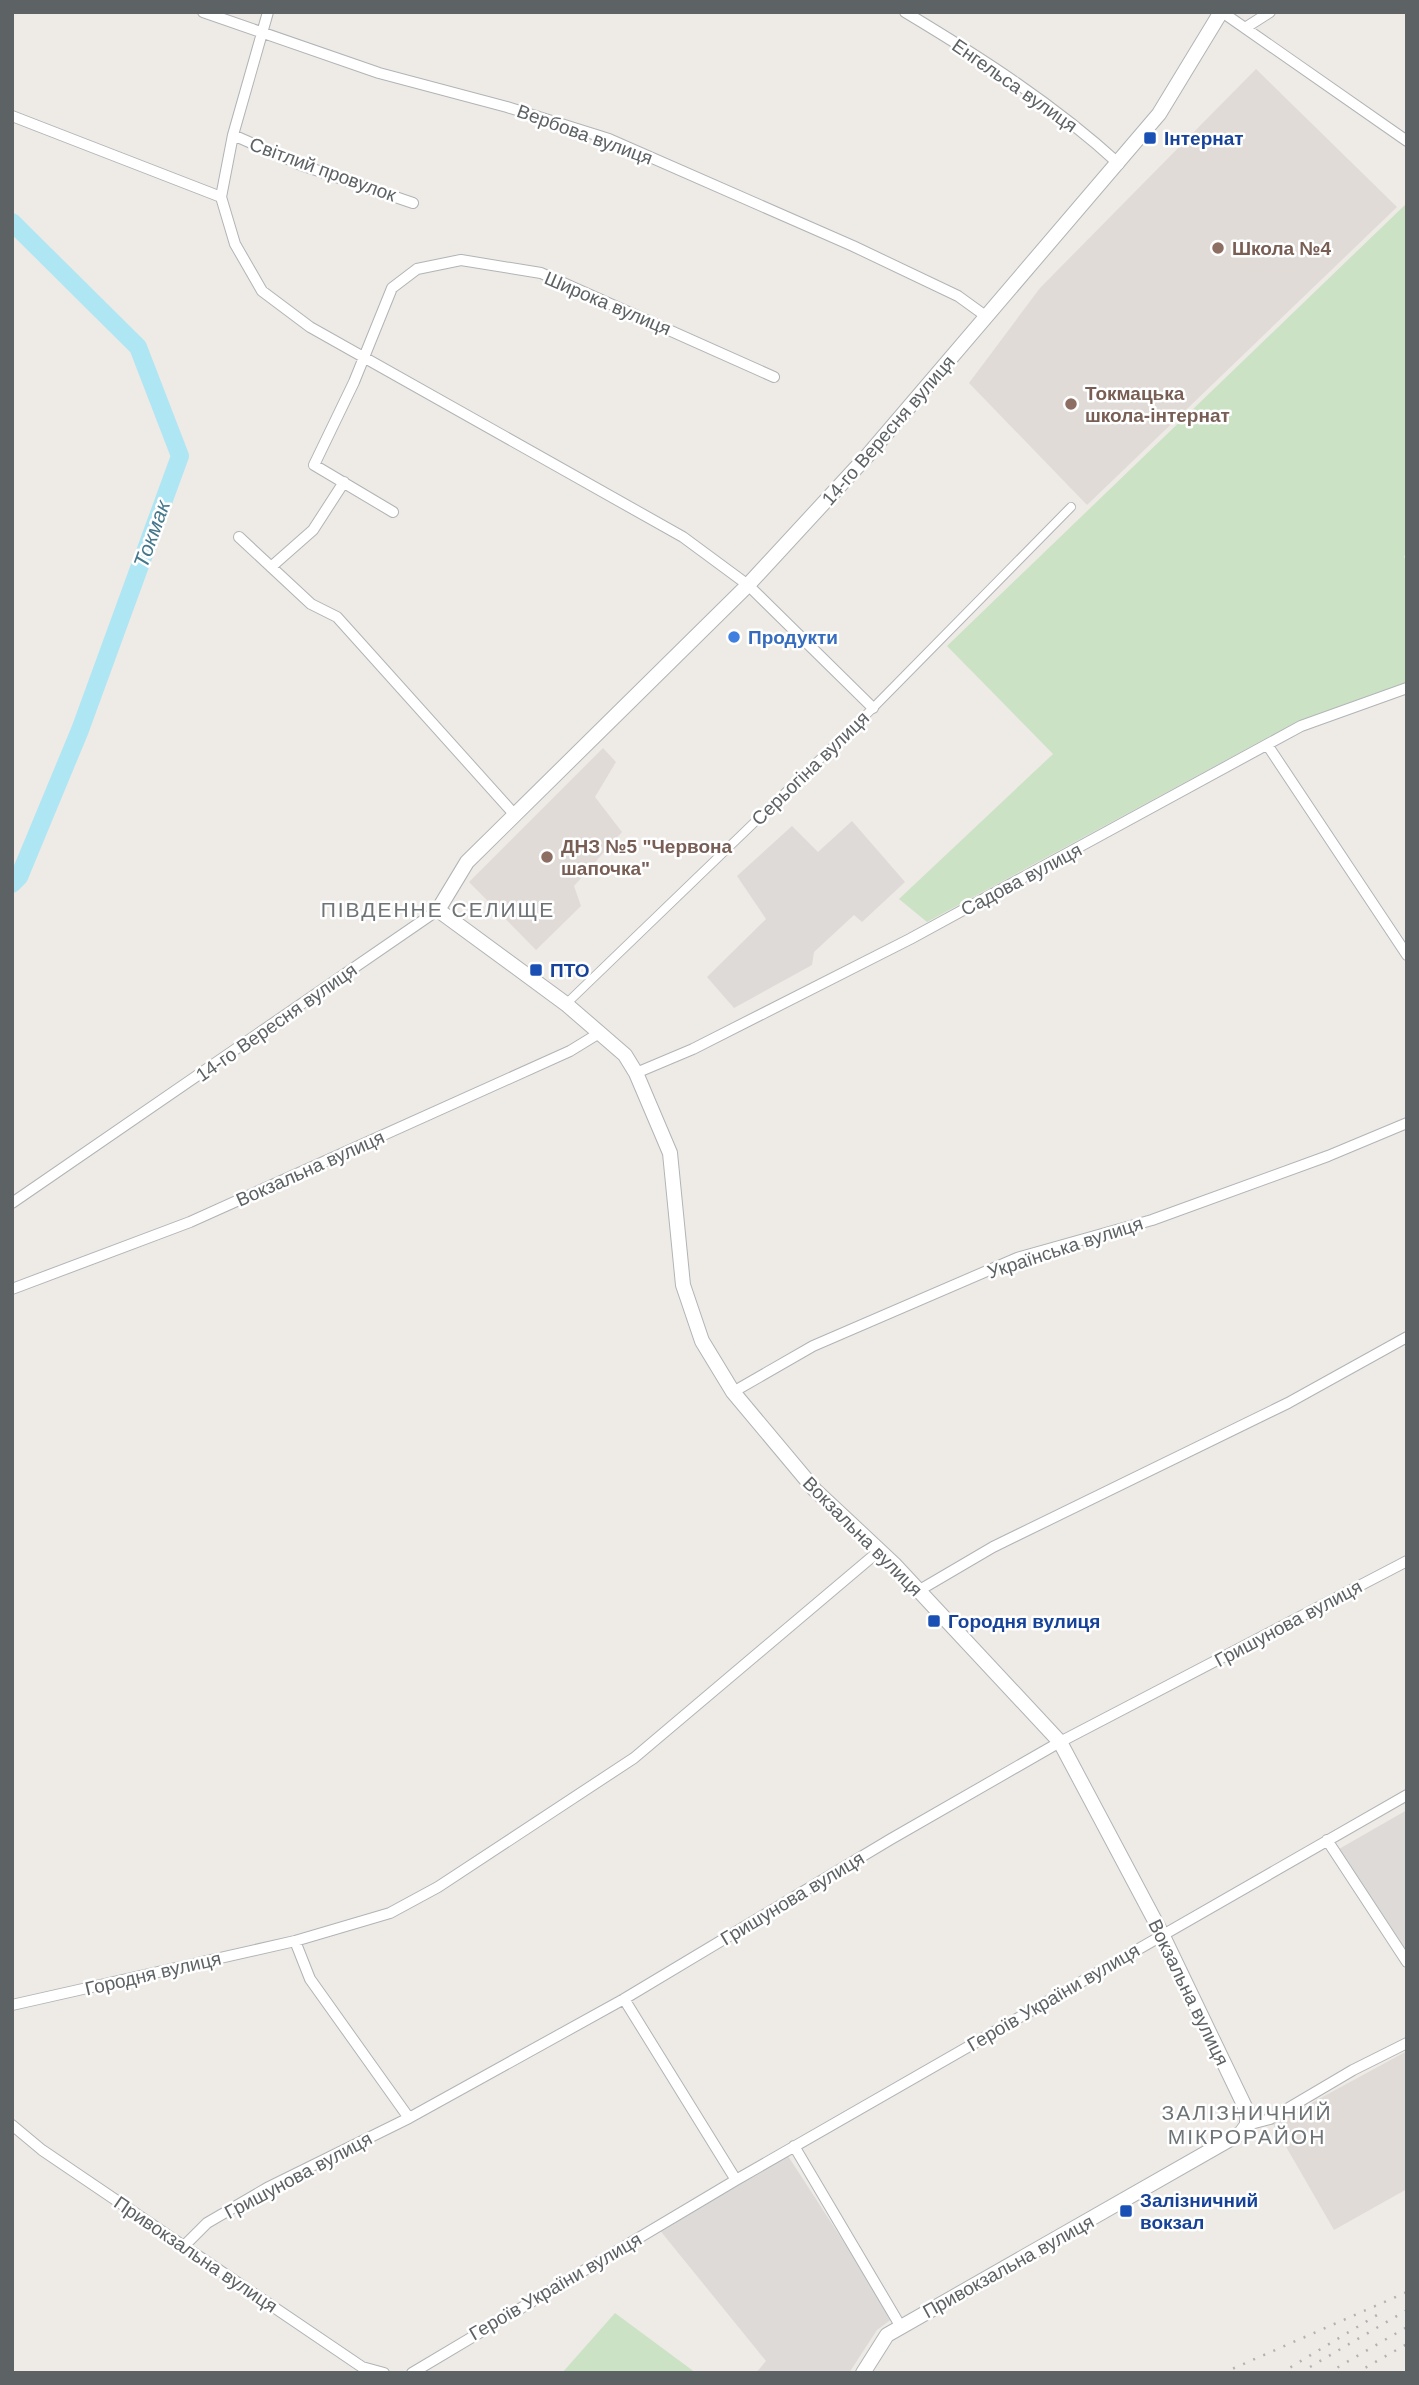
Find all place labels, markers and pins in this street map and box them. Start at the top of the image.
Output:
place label: Інтернат [1164,128,1244,149]
marker: Інтернат [1142,130,1158,146]
place label: Школа №4 [1232,238,1332,259]
marker: Школа №4 [1210,240,1226,256]
place label: Токмацька школа-інтернат [1085,383,1230,426]
marker: Токмацька школа-інтернат [1063,396,1079,412]
place label: Продукти [748,627,838,648]
marker: Продукти [726,629,742,645]
place label: ДНЗ №5 "Червона шапочка" [561,836,733,879]
marker: ДНЗ №5 "Червона шапочка" [539,849,555,865]
place label: ПТО [550,960,590,981]
marker: ПТО [528,962,544,978]
place label: Городня вулиця [948,1611,1100,1632]
marker: Городня вулиця [926,1613,942,1629]
place label: Залізничний вокзал [1140,2190,1258,2233]
marker: Залізничний вокзал [1118,2203,1134,2219]

